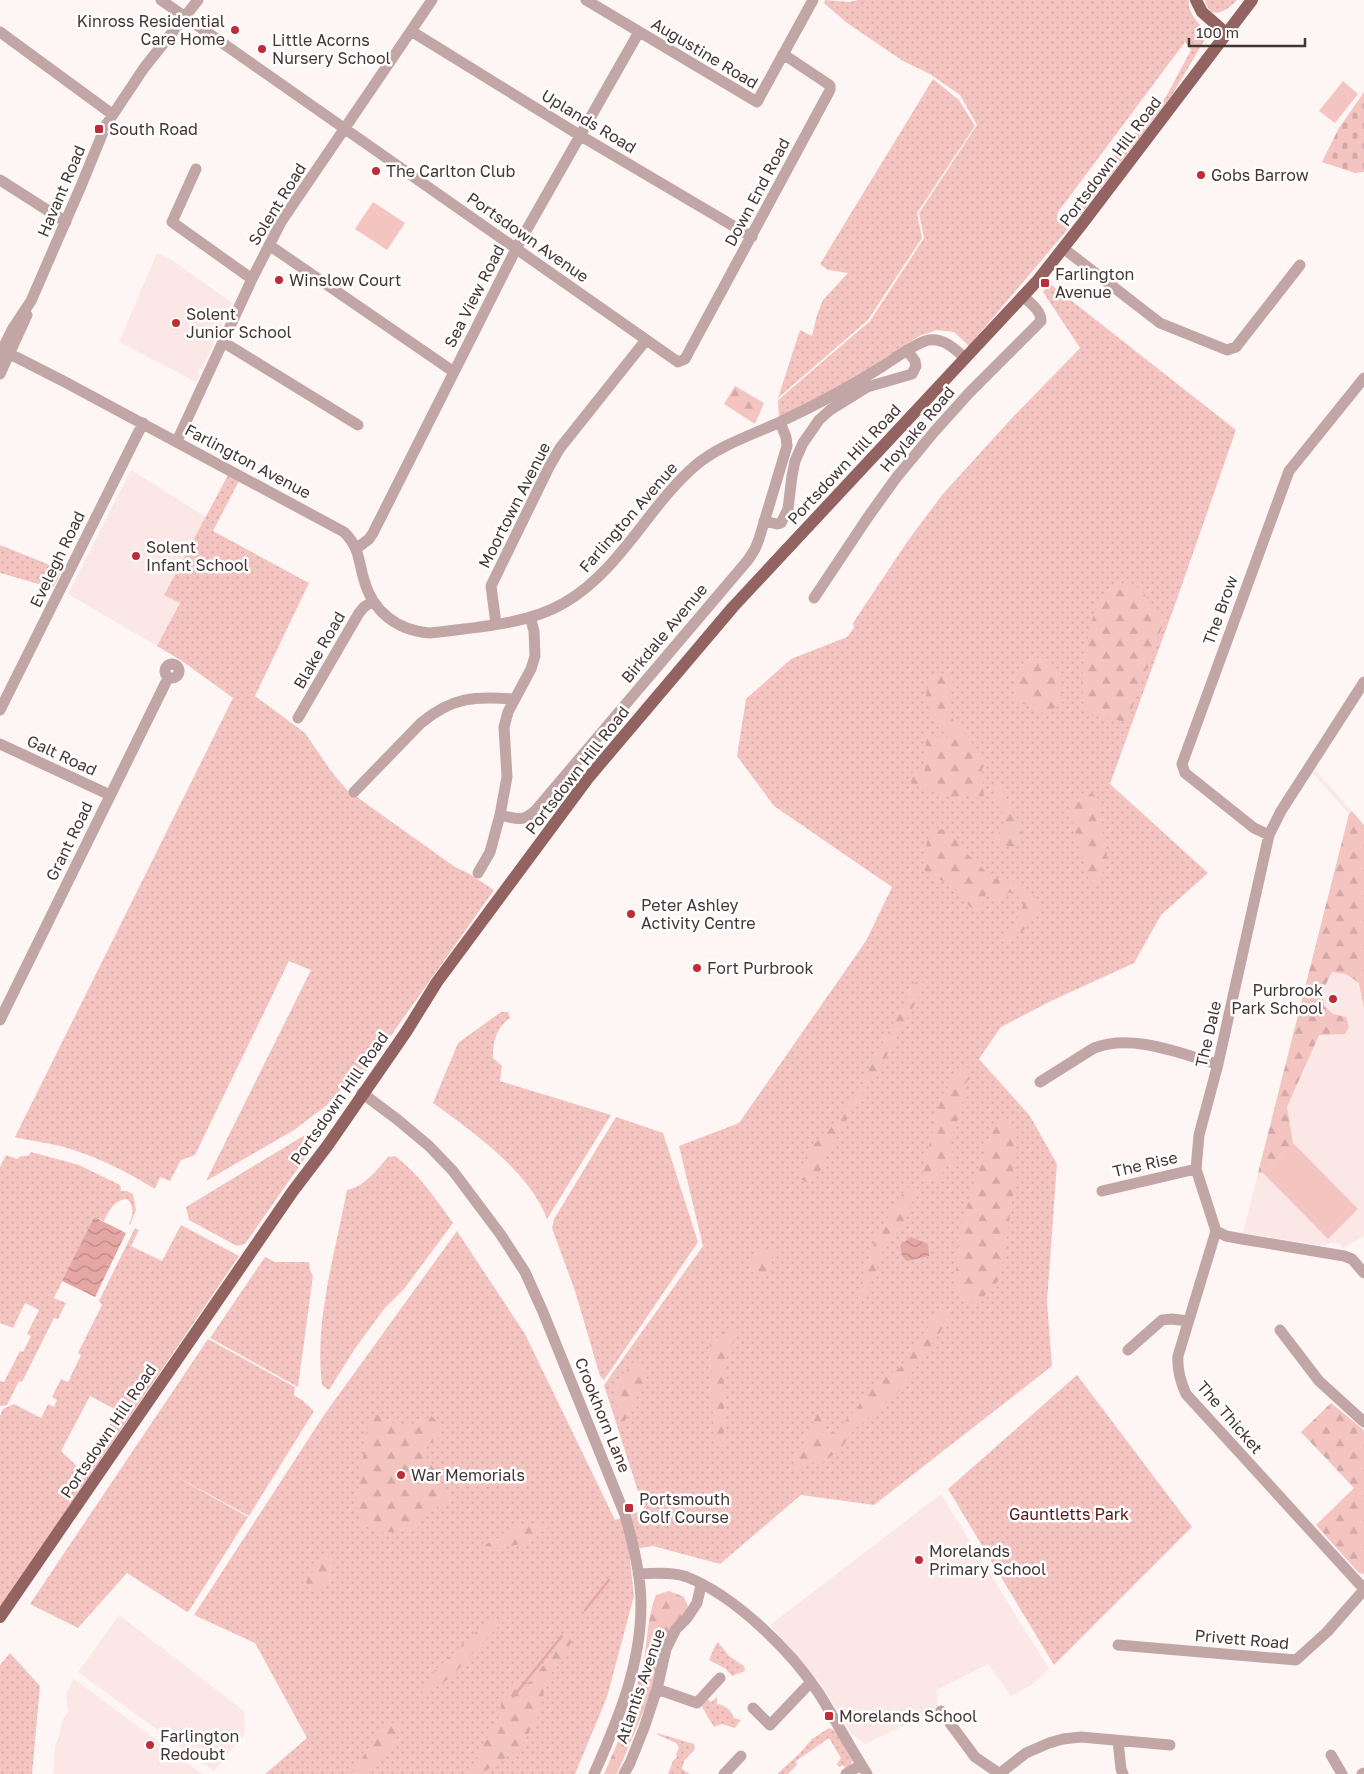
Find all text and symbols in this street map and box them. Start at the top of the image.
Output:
place label: Kinross Residential Care Home [77,11,225,49]
street label: Augustine Road [648,13,762,93]
scale bar [1189,15,1305,47]
text: 100 m [1196,23,1239,41]
marker: Kinross Residential Care Home [229,24,241,36]
place label: Little Acorns Nursery School [272,30,391,68]
marker: Little Acorns Nursery School [256,43,268,55]
street label: Uplands Road [538,85,640,157]
street label: Portsdown Hill Road [1055,92,1165,230]
place label: South Road [109,119,198,139]
marker: South Road [93,123,105,135]
street label: Down End Road [720,134,794,250]
street label: Havant Road [33,142,89,240]
street label: Solent Road [244,159,310,249]
place label: The Carlton Club [386,161,516,181]
marker: The Carlton Club [370,165,382,177]
place label: Gobs Barrow [1211,165,1309,185]
marker: Gobs Barrow [1195,169,1207,181]
street label: Portsdown Avenue [463,188,593,286]
street label: Sea View Road [439,241,509,351]
place label: Farlington Avenue [1055,264,1134,302]
place label: Winslow Court [289,270,401,290]
marker: Winslow Court [273,274,285,286]
marker: Farlington Avenue [1039,277,1051,289]
place label: Solent Junior School [186,304,292,342]
marker: Solent Junior School [170,317,182,329]
street label: Hoylake Road [875,382,959,476]
street label: Portsdown Hill Road [783,400,905,528]
street label: Farlington Avenue [182,419,314,503]
street label: Moortown Avenue [474,439,554,571]
street label: Farlington Avenue [575,458,681,576]
street label: Evelegh Road [25,508,89,610]
place label: Solent Infant School [146,537,249,575]
marker: Solent Infant School [130,550,142,562]
street label: The Brow [1198,573,1242,647]
street label: Birkdale Avenue [617,579,711,687]
street label: Blake Road [289,608,349,692]
street label: Portsdown Hill Road [521,702,633,838]
street label: Galt Road [24,730,100,780]
street label: Grant Road [41,798,97,884]
place label: Peter Ashley Activity Centre [641,895,756,933]
marker: Peter Ashley Activity Centre [625,908,637,920]
place label: Fort Purbrook [707,958,813,978]
marker: Fort Purbrook [691,962,703,974]
place label: Purbrook Park School [1231,980,1323,1018]
marker: Purbrook Park School [1327,993,1339,1005]
street label: The Dale [1191,999,1225,1069]
street label: Portsdown Hill Road [286,1028,392,1168]
street label: The Rise [1111,1147,1179,1181]
street label: Crookhorn Lane [571,1355,635,1475]
street label: Portsdown Hill Road [56,1360,160,1502]
street label: The Thicket [1193,1376,1267,1458]
place label: War Memorials [411,1465,525,1485]
marker: War Memorials [395,1469,407,1481]
place label: Portsmouth Golf Course [639,1489,730,1527]
marker: Portsmouth Golf Course [623,1502,635,1514]
park label: Gauntletts Park [1009,1504,1129,1524]
place label: Morelands Primary School [929,1541,1046,1579]
marker: Morelands Primary School [913,1554,925,1566]
street label: Privett Road [1194,1625,1290,1653]
street label: Atlantis Avenue [611,1626,669,1746]
place label: Morelands School [839,1706,977,1726]
marker: Morelands School [823,1710,835,1722]
place label: Farlington Redoubt [160,1726,239,1764]
marker: Farlington Redoubt [144,1739,156,1751]

